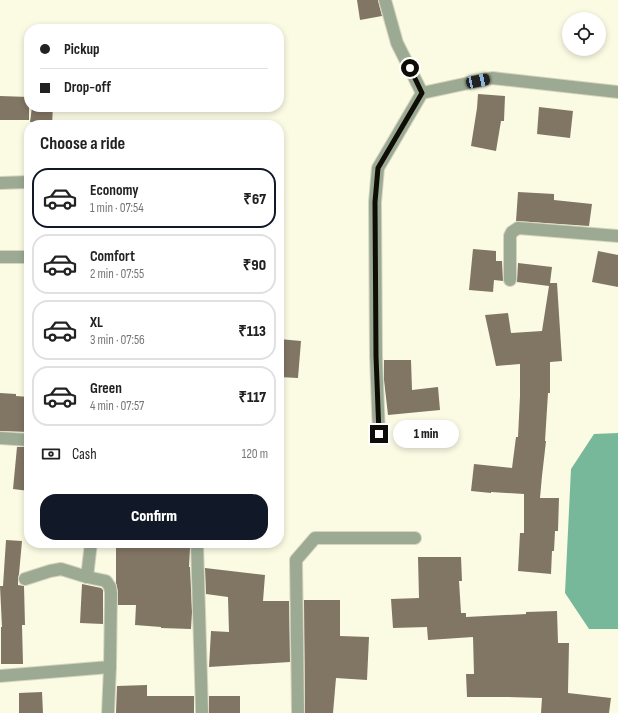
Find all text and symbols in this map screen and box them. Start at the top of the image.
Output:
map controls [562,12,606,56]
button: locate [562,12,606,56]
text: Pickup [64,40,100,59]
route start [401,59,419,77]
car [465,73,491,89]
text: Drop-off [64,78,111,97]
text: Choose a ride [40,133,125,154]
icon: car [42,180,78,216]
text: Economy [90,181,139,200]
text: ₹67 [243,190,266,209]
text: 1 min · 07:54 [90,200,144,216]
icon: car [42,246,78,282]
text: Comfort [90,247,135,266]
text: ₹90 [243,256,266,275]
text: 2 min · 07:55 [90,266,144,282]
icon: car [42,312,78,348]
text: XL [90,313,103,332]
text: ₹113 [238,322,266,341]
text: 3 min · 07:56 [90,332,145,348]
icon: car [42,378,78,414]
text: Green [90,379,122,398]
text: ₹117 [238,388,266,407]
text: 4 min · 07:57 [90,398,144,414]
callout: 1 min [393,420,459,448]
route end [370,425,388,443]
text: 1 min [414,426,438,442]
icon: cash [40,443,62,465]
text: Cash [72,445,97,464]
text: 120 m [242,446,268,462]
button: Confirm [40,494,268,540]

